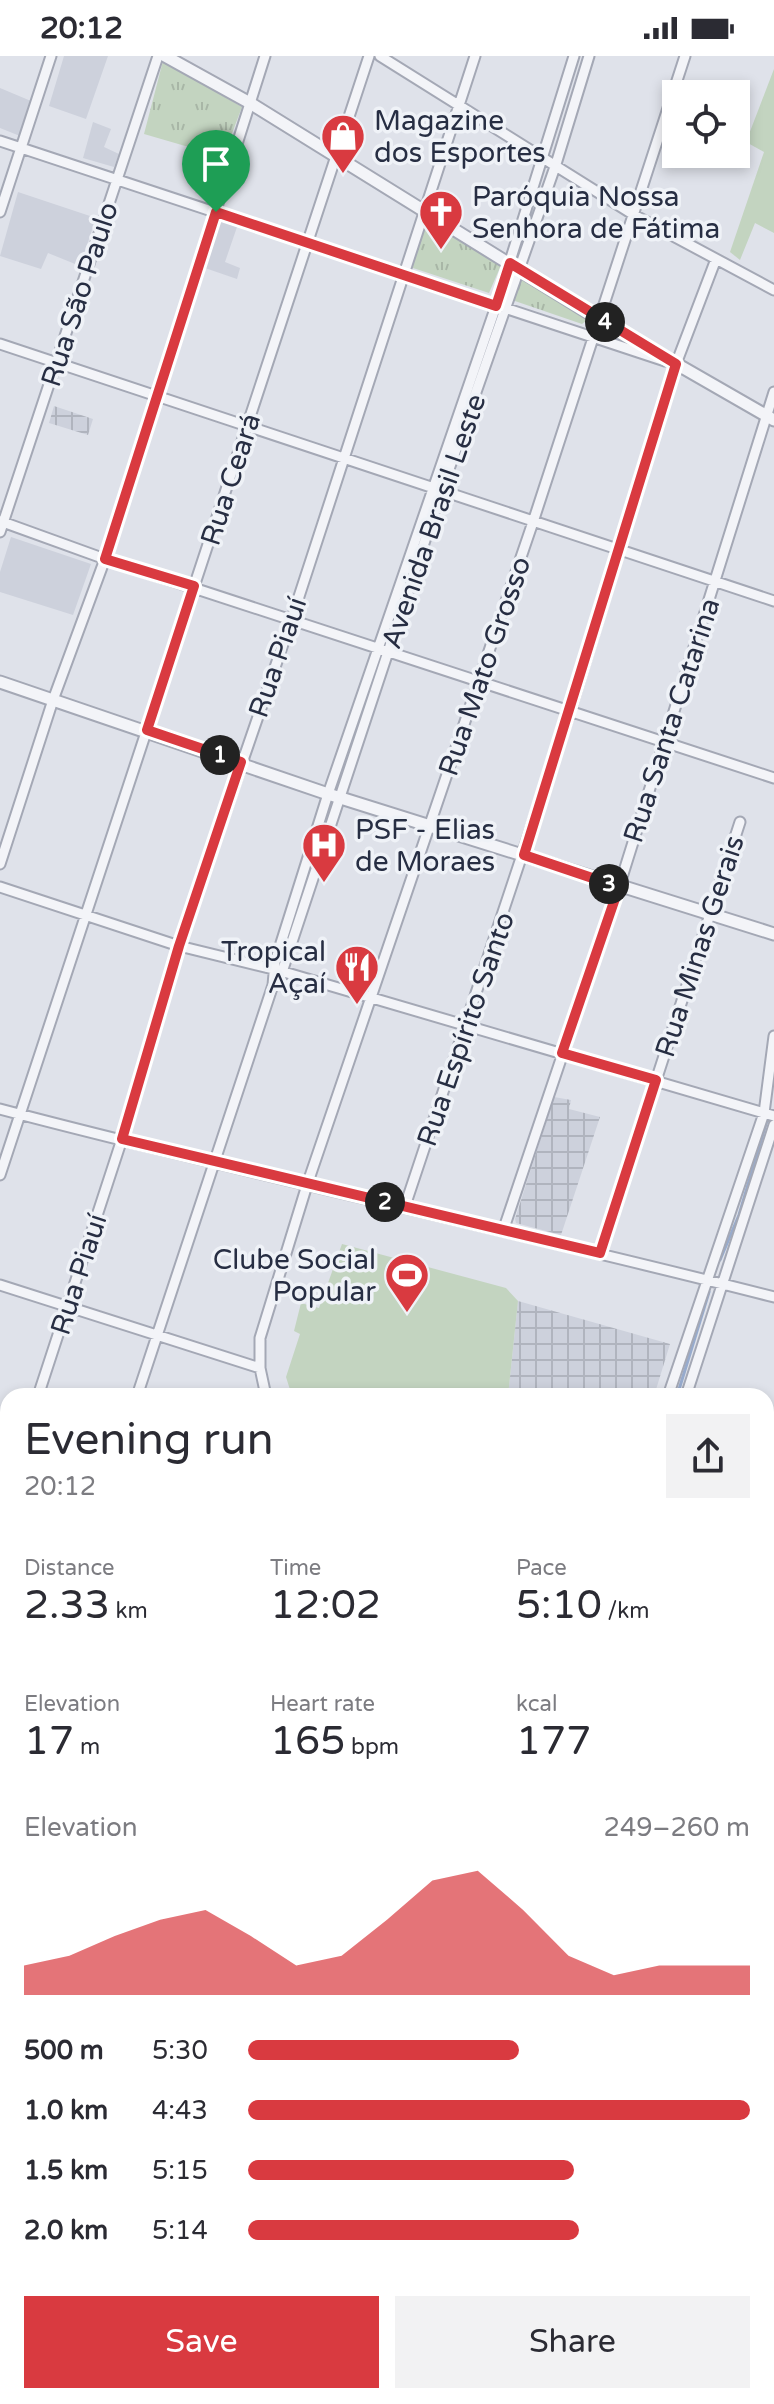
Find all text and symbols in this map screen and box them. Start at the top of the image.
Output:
text: 20:12 [40,10,123,47]
map controls [662,80,750,168]
button: locate [662,80,750,168]
place label: Magazine dos Esportes [374,104,546,170]
shop icon: Magazine dos Esportes [319,112,367,175]
pin [182,130,250,212]
icon: arrive [194,142,238,186]
place label: Paróquia Nossa Senhora de Fátima [472,180,720,246]
church icon: Paróquia Nossa Senhora de Fátima [417,188,465,251]
street label: Rua São Paulo [34,198,126,391]
pin: 4 [585,302,625,342]
text: 4 [598,309,612,335]
street label: Avenida Brasil Leste [374,390,493,653]
street label: Rua Ceará [194,409,268,550]
street label: Rua Mato Grosso [431,552,538,780]
street label: Rua Piauí [241,593,314,722]
street label: Rua Santa Catarina [616,594,728,847]
pin: 1 [200,735,240,775]
text: 1 [213,742,227,768]
place label: PSF - Elias de Moraes [355,813,495,879]
hospital icon: PSF - Elias de Moraes [300,821,348,884]
street label: Rua Minas Gerais [648,831,752,1061]
pin: 3 [589,864,629,904]
text: 3 [602,871,616,897]
street label: Rua Espírito Santo [410,908,522,1151]
place label: Tropical Açaí [221,935,326,1001]
restaurant icon: Tropical Açaí [333,943,381,1006]
pin: 2 [365,1182,405,1222]
text: 2 [378,1189,392,1215]
street label: Rua Piauí [43,1209,114,1339]
place label: Clube Social Popular [213,1243,376,1309]
sports icon: Clube Social Popular [383,1251,431,1314]
text: Evening run [24,1414,273,1467]
button: share [666,1414,750,1498]
text: 20:12 [24,1471,96,1502]
text: Distance [24,1555,115,1581]
text: Time [270,1555,321,1581]
text: Pace [516,1555,567,1581]
text: 2.33 [24,1581,110,1629]
text: 12:02 [270,1581,381,1629]
text: 5:10 [516,1581,602,1629]
text: km [110,1598,148,1624]
text: /km [602,1598,649,1624]
text: Elevation [24,1691,120,1717]
text: Heart rate [270,1691,375,1717]
text: kcal [516,1691,557,1717]
text: 17 [24,1717,74,1765]
text: 165 [270,1717,345,1765]
text: 177 [516,1717,591,1765]
text: m [74,1734,100,1760]
text: bpm [345,1734,399,1760]
text: Elevation [24,1812,138,1843]
text: 249–260 m [604,1812,750,1843]
text: 500 m [24,2035,104,2066]
text: 5:30 [152,2035,208,2066]
text: 1.0 km [24,2095,108,2126]
text: 4:43 [152,2095,208,2126]
text: 1.5 km [24,2155,108,2186]
text: 5:15 [152,2155,208,2186]
text: 2.0 km [24,2215,108,2246]
text: 5:14 [152,2215,208,2246]
button: Save [24,2296,379,2388]
button: Share [395,2296,750,2388]

